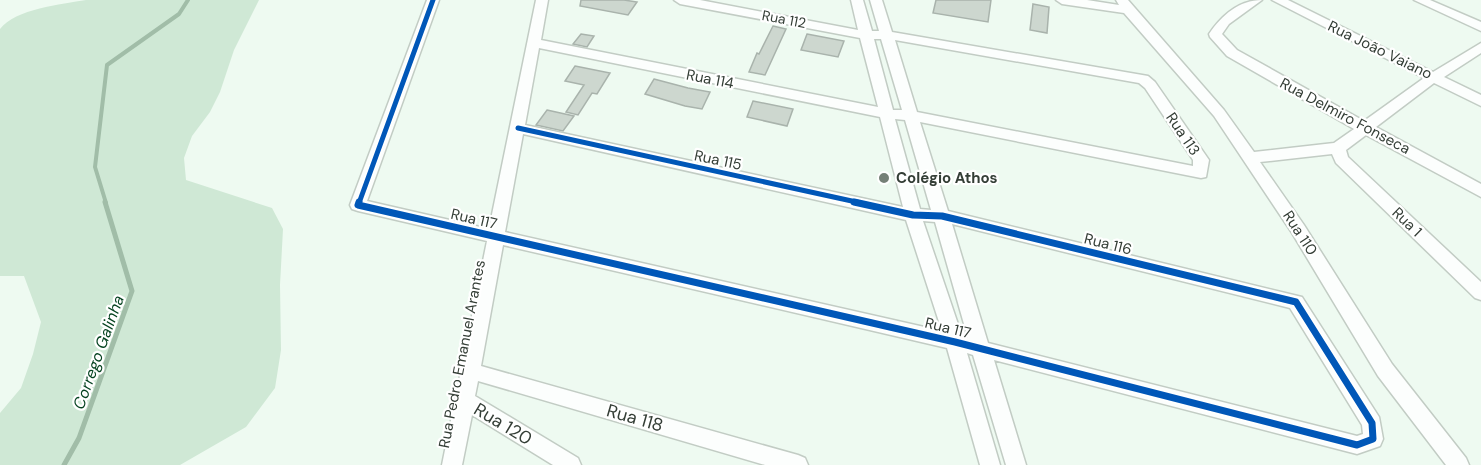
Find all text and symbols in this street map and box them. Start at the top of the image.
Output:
street label: Rua 112 [760,6,808,32]
street label: Rua João Vaiano [1325,16,1436,84]
street label: Rua 114 [684,65,736,93]
street label: Rua Delmiro Fonseca [1276,73,1414,159]
street label: Rua 113 [1161,109,1205,159]
street label: Rua 115 [692,145,744,175]
place label: Colégio Athos [896,168,998,188]
marker: Colégio Athos [877,171,891,185]
street label: Rua 1 [1388,203,1426,241]
street label: Rua 117 [449,204,499,234]
street label: Rua 110 [1278,207,1322,259]
street label: Rua 116 [1082,228,1134,260]
street label: Rua Pedro Emanuel Arantes [434,258,490,450]
water label: Corrego Galinha [68,292,129,412]
street label: Rua 117 [923,313,973,343]
street label: Rua 120 [470,397,536,451]
street label: Rua 118 [604,399,666,437]

